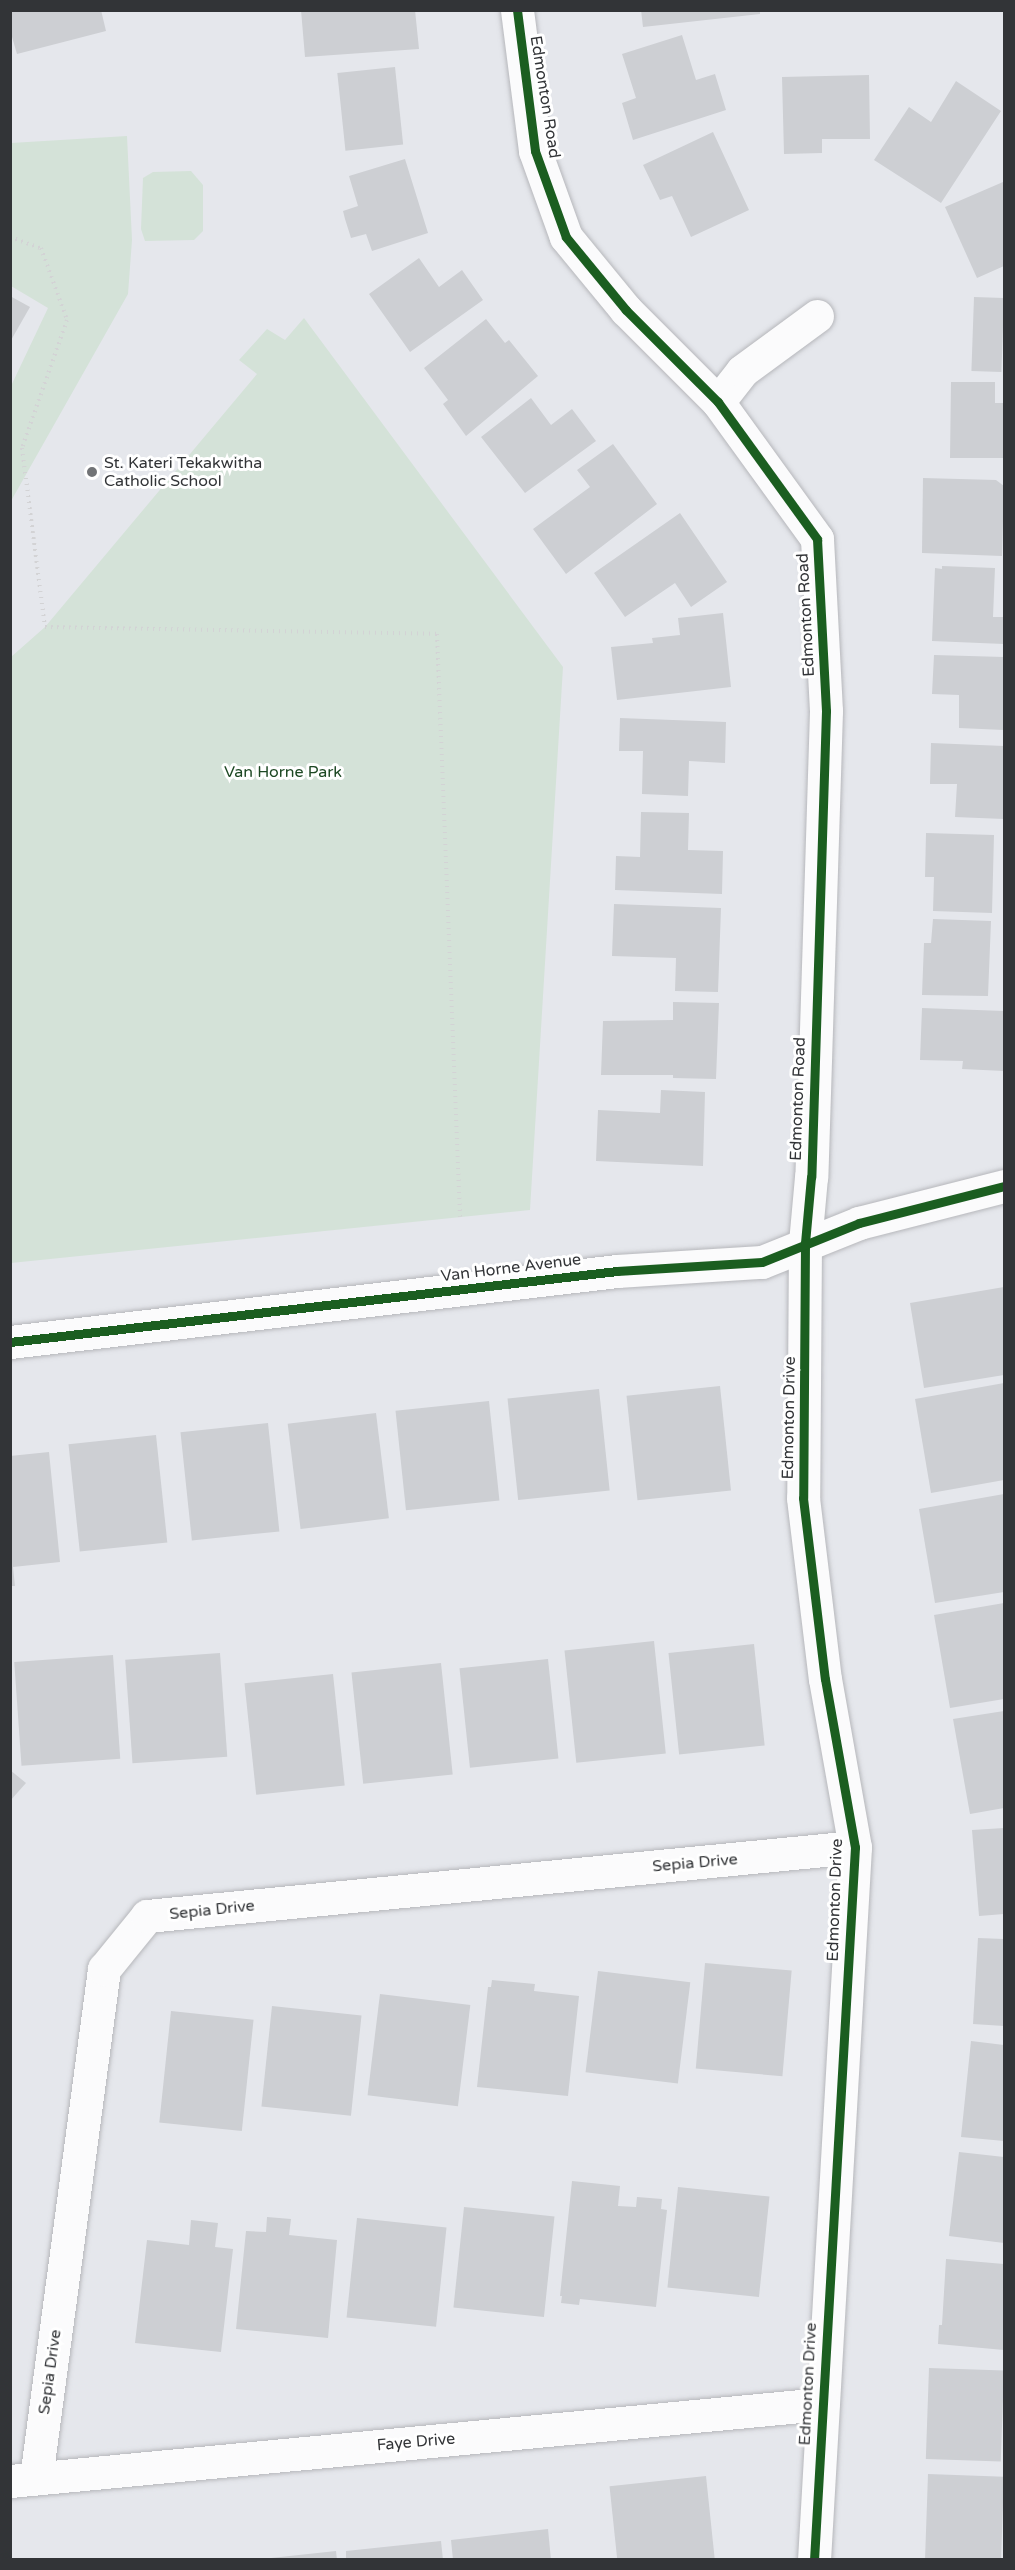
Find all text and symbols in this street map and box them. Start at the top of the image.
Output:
street label: Edmonton Road [526,34,564,160]
place label: St. Kateri Tekakwitha Catholic School [104,453,262,491]
marker: St. Kateri Tekakwitha Catholic School [85,465,99,479]
street label: Edmonton Road [793,553,819,677]
park label: Van Horne Park [224,762,342,782]
street label: Edmonton Road [786,1037,810,1161]
street label: Van Horne Avenue [440,1250,582,1286]
street label: Edmonton Drive [778,1356,800,1480]
street label: Edmonton Drive [823,1838,847,1962]
street label: Sepia Drive [652,1850,738,1876]
street label: Sepia Drive [168,1896,256,1924]
street label: Edmonton Drive [795,2322,821,2446]
street label: Sepia Drive [35,2328,65,2416]
street label: Faye Drive [376,2429,456,2455]

